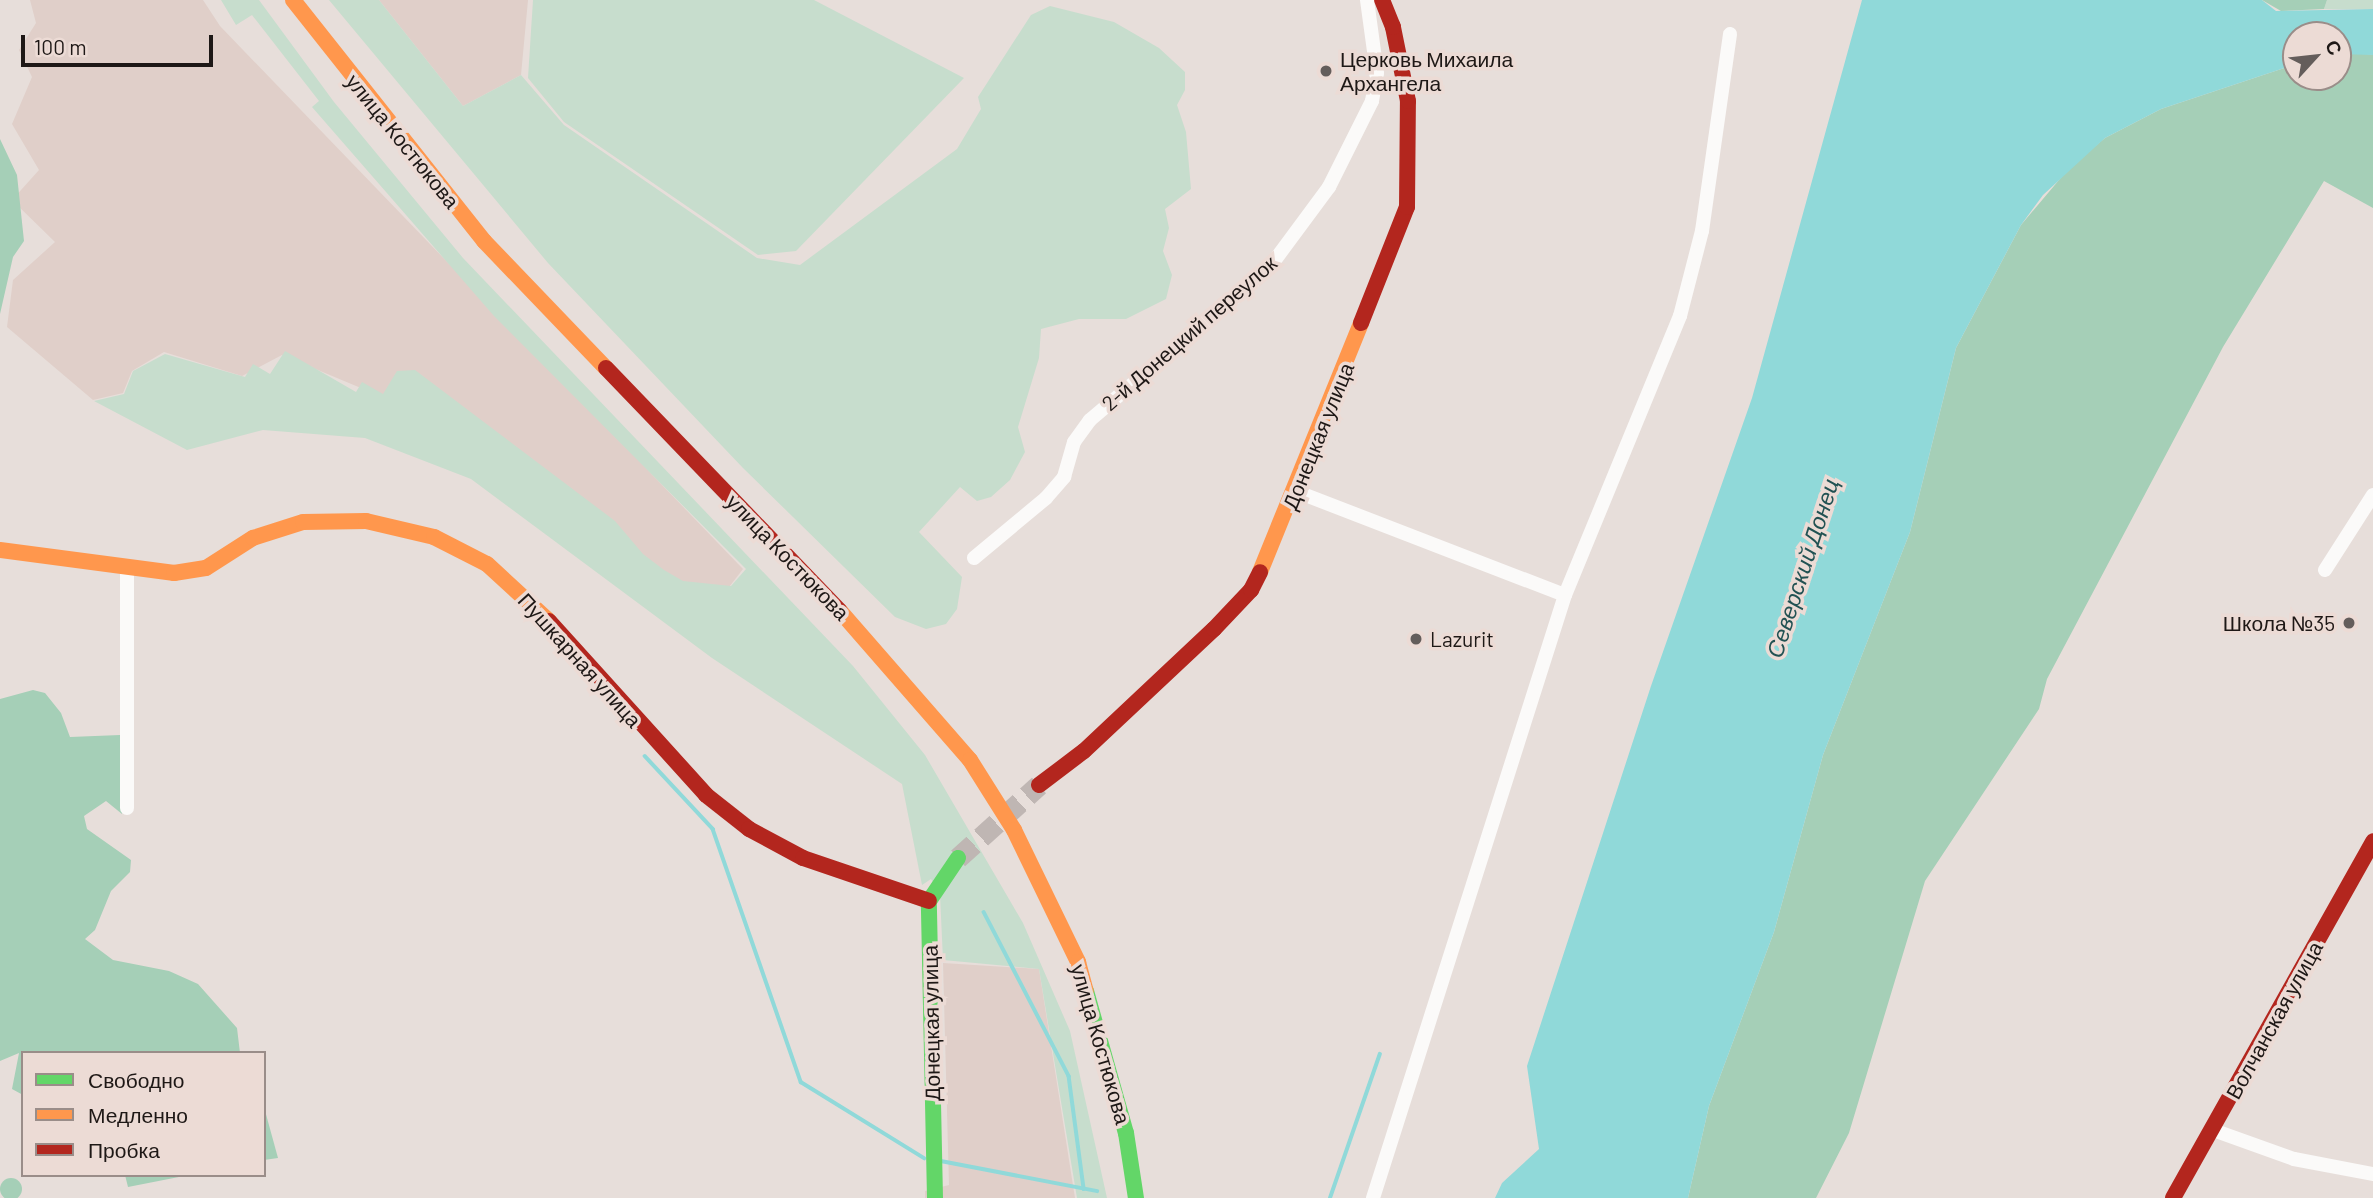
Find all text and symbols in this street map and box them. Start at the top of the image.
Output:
scale bar [24,21,217,65]
north arrow [2282,21,2352,91]
text: 100 m [34,34,87,59]
text: С [2321,36,2348,58]
place label: Церковь Михаила Архангела [1340,46,1513,96]
marker: Церковь Михаила Архангела [1318,63,1334,79]
street label: улица Костюкова [341,69,465,213]
street label: 2-й Донецкий переулок [1096,250,1282,416]
street label: Донецкая улица [1277,359,1359,513]
water label: Северский Донец [1760,475,1844,661]
street label: улица Костюкова [721,489,855,625]
street label: Пушкарная улица [513,588,647,732]
place label: Школа №35 [2223,610,2335,636]
marker: Школа №35 [2341,615,2357,631]
place label: Lazurit [1430,626,1494,652]
marker: Lazurit [1408,631,1424,647]
street label: Волчанская улица [2220,937,2328,1103]
street label: Донецкая улица [917,945,945,1101]
street label: улица Костюкова [1066,961,1136,1127]
legend [21,1051,266,1177]
text: Свободно [88,1067,185,1092]
text: Медленно [88,1102,188,1127]
text: Пробка [88,1137,160,1162]

